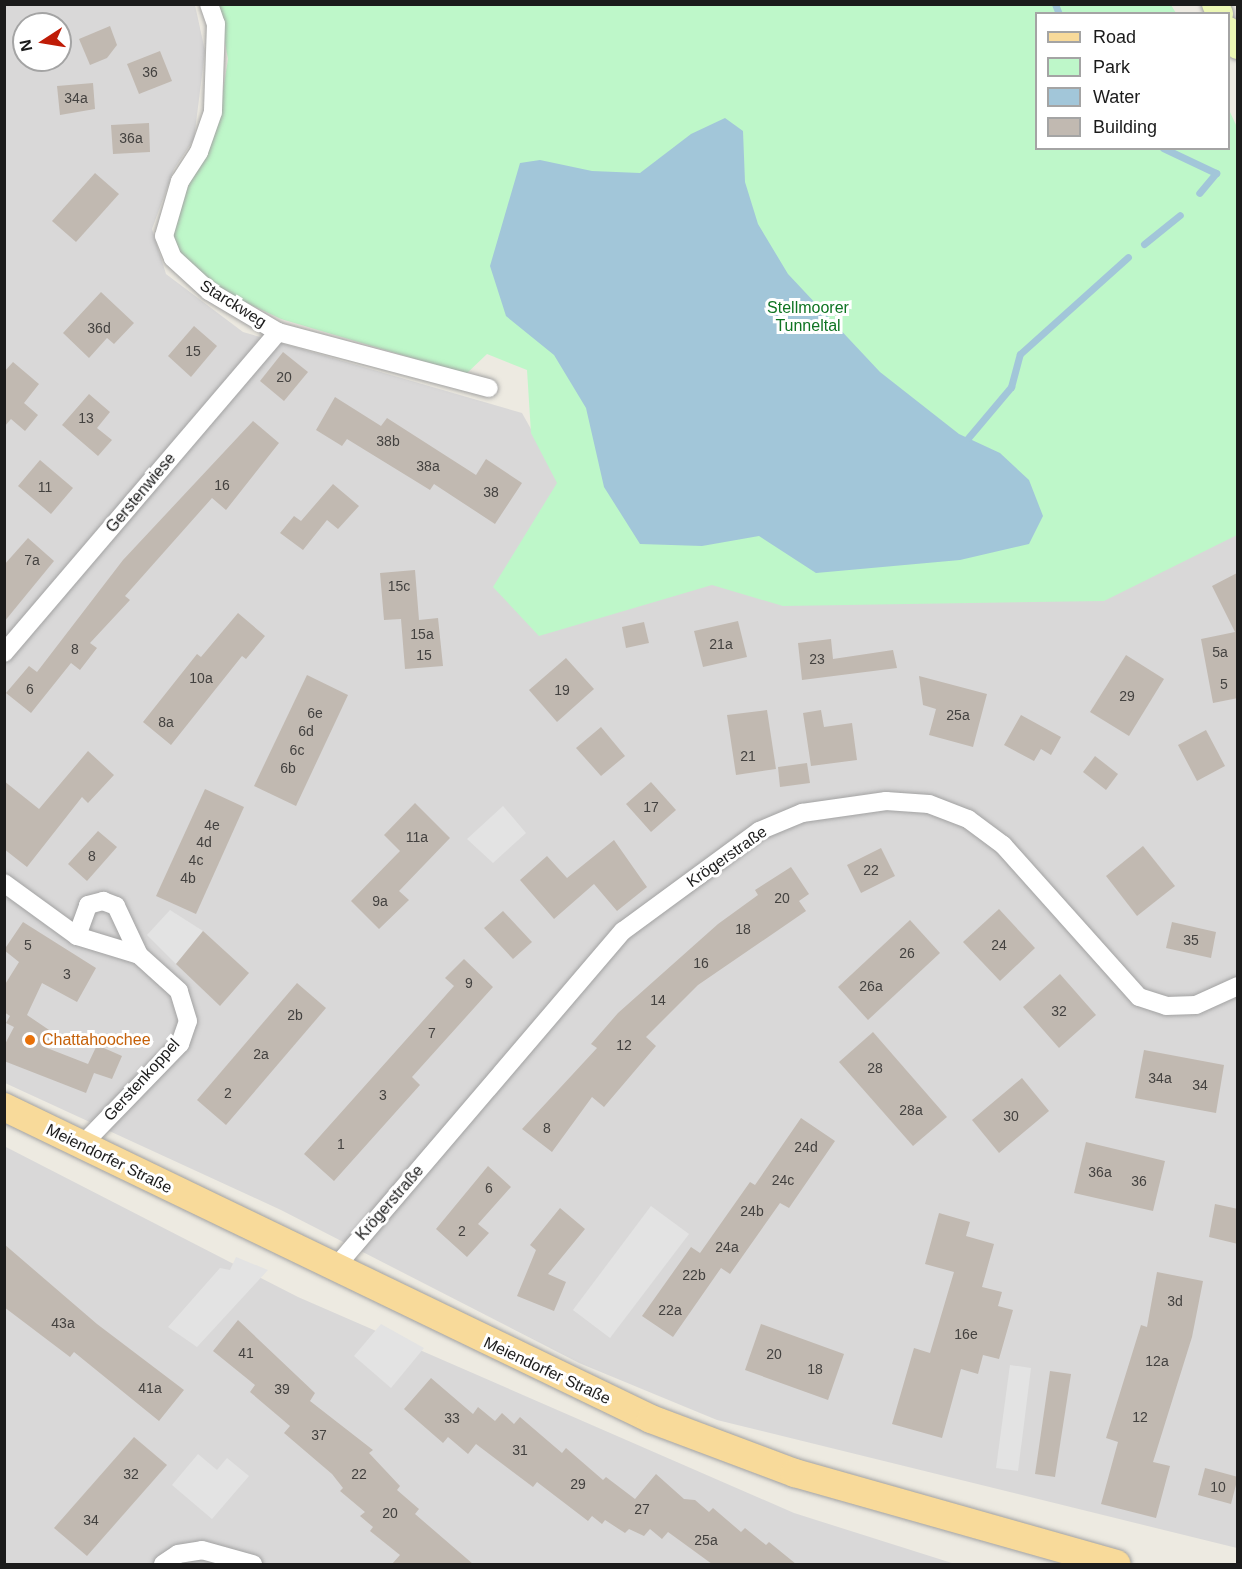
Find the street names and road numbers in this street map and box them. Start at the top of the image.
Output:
street label: Starckweg [196,276,270,332]
street label: Gerstenwiese [102,449,180,537]
street label: Krögerstraße [683,822,771,892]
street label: Gerstenkoppel [100,1035,184,1125]
street label: Meiendorfer Straße [43,1120,175,1198]
street label: Krögerstraße [352,1161,428,1245]
street label: Meiendorfer Straße [480,1333,614,1409]

